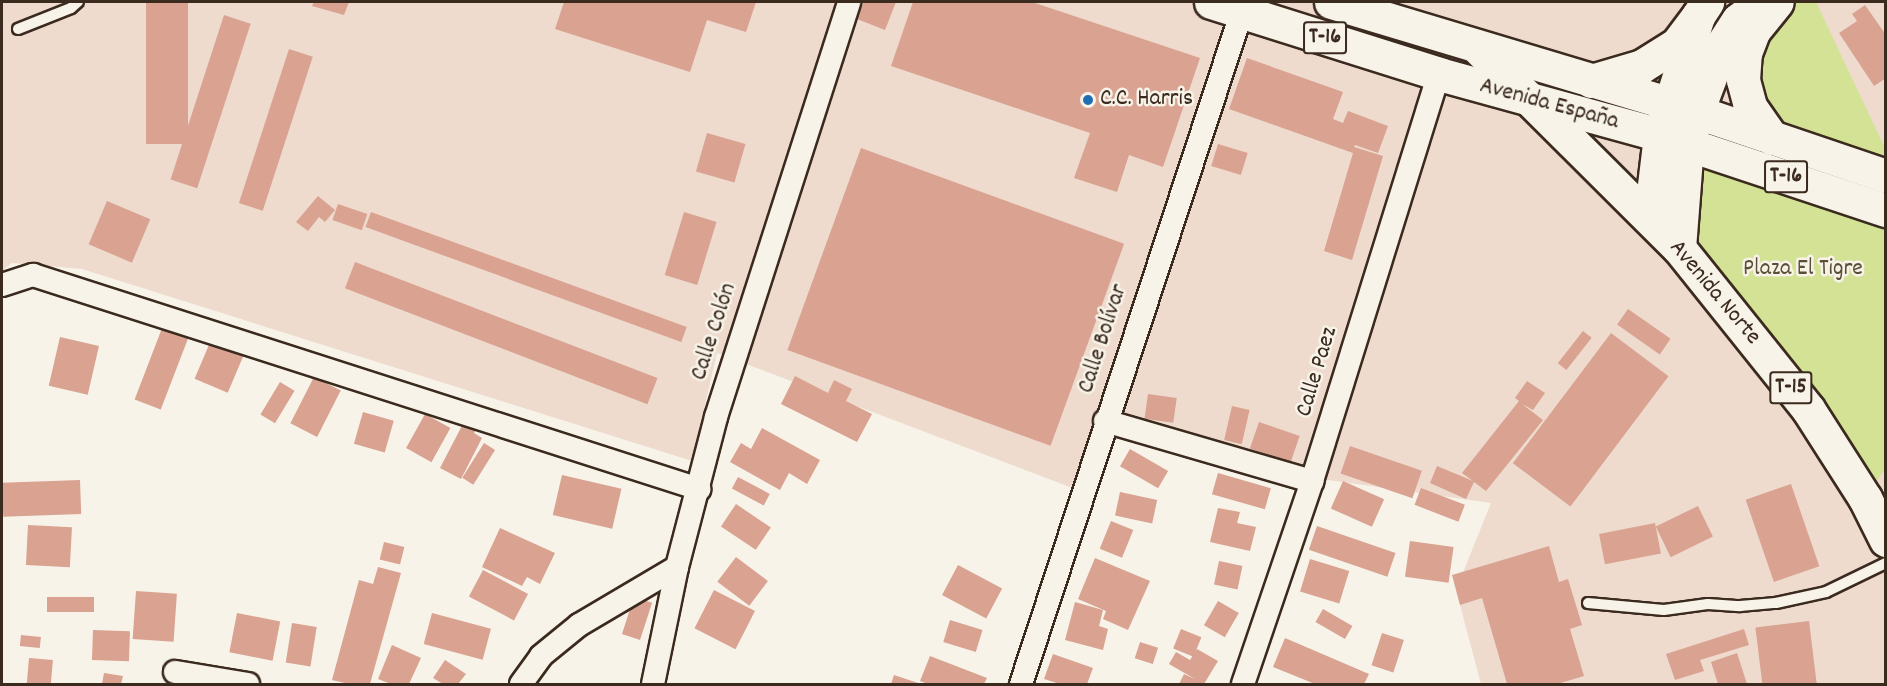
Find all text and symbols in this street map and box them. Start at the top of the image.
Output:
road number: T-16 [1302,19,1348,57]
street label: Avenida España [1476,73,1622,137]
place label: C.C. Harris [1100,86,1193,114]
marker: C.C. Harris [1081,93,1095,107]
road number: T-16 [1764,158,1808,196]
street label: Avenida Norte [1662,235,1766,351]
park label: Plaza El Tigre [1743,256,1863,284]
street label: Calle Colón [686,280,744,384]
street label: Calle Bolívar [1073,281,1135,397]
street label: Calle Paez [1291,324,1345,420]
road number: T-15 [1768,369,1814,407]

